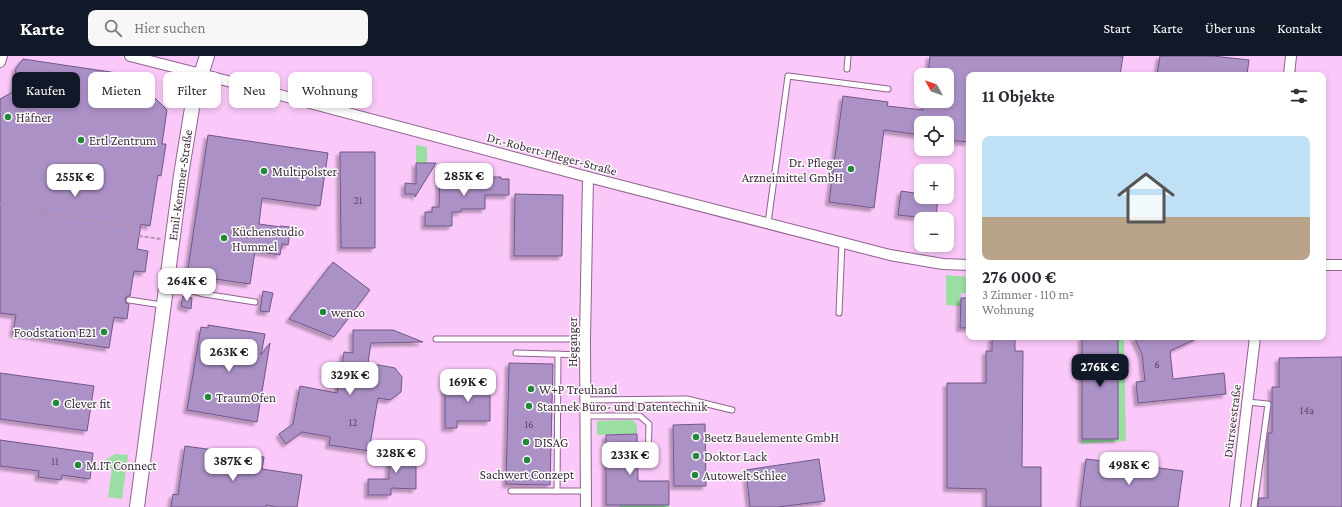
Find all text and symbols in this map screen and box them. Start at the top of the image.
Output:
search box [88,10,368,46]
icon: search [102,17,124,39]
text: Karte [20,18,64,39]
text: Hier suchen [134,20,206,36]
text: Start [1104,20,1131,36]
text: Karte [1153,20,1183,36]
text: Über uns [1205,20,1255,36]
text: Kontakt [1277,20,1322,36]
north arrow [914,68,954,108]
map controls [914,68,954,252]
chip: Kaufen [12,72,80,108]
chip: Mieten [88,72,155,108]
chip: Filter [163,72,221,108]
chip: Neu [229,72,280,108]
chip: Wohnung [288,72,372,108]
icon: filters [1288,85,1310,107]
text: 11 Objekte [982,87,1055,106]
place label: Häfner [16,110,52,125]
marker: Häfner [3,112,13,122]
button: locate [914,116,954,156]
street label: Emil-Kemmer-Straße [165,128,195,241]
street label: Dr.-Robert-Pfleger-Straße [485,129,619,179]
place label: Ertl Zentrum [89,133,157,148]
marker: Ertl Zentrum [76,135,86,145]
place label: Dr. Pfleger Arzneimittel GmbH [742,155,843,185]
icon: home [1110,162,1182,234]
pin: 285K € [431,163,497,197]
pin: 255K € [42,164,108,198]
place label: Multipolster [272,164,338,179]
marker: Dr. Pfleger Arzneimittel GmbH [846,164,856,174]
button: + [914,164,954,204]
marker: Multipolster [259,166,269,176]
text: 285K € [444,168,484,183]
text: 255K € [56,169,94,184]
house number: 21 [354,194,363,206]
button: − [914,212,954,252]
place label: Küchenstudio Hummel [232,224,304,254]
marker: Küchenstudio Hummel [219,233,229,243]
pin: 264K € [154,268,220,302]
text: 276 000 € [982,268,1056,287]
text: 264K € [167,273,207,288]
text: 3 Zimmer · 110 m² [982,287,1074,302]
text: Wohnung [982,302,1034,317]
place label: wenco [331,305,365,320]
marker: wenco [318,307,328,317]
street label: Heganger [565,317,580,367]
place label: Foodstation E21 [14,325,96,340]
marker: Foodstation E21 [99,327,109,337]
pin: 263K € [196,339,262,373]
text: 263K € [209,344,249,359]
pin: 276K € [1067,354,1133,388]
house number: 6 [1154,358,1160,370]
text: 276K € [1081,359,1119,374]
pin: 329K € [317,362,383,396]
text: 329K € [330,367,370,382]
pin: 169K € [435,369,501,403]
text: 169K € [449,374,487,389]
place label: W+P Treuhand [539,382,618,397]
street label: Dürrseestraße [1220,383,1244,459]
marker: W+P Treuhand [526,384,536,394]
place label: TraumOfen [216,390,276,405]
marker: TraumOfen [203,392,213,402]
place label: Clever fit [64,396,111,411]
marker: Clever fit [51,398,61,408]
place label: Stannek Büro- und Datentechnik [537,399,708,414]
marker: Stannek Büro- und Datentechnik [524,401,534,411]
house number: 14a [1300,404,1314,416]
house number: 12 [349,416,357,428]
house number: 16 [524,418,534,430]
place label: Beetz Bauelemente GmbH [704,430,839,445]
marker: Beetz Bauelemente GmbH [691,432,701,442]
place label: DISAG [534,435,568,450]
marker: DISAG [521,437,531,447]
pin: 328K € [363,440,429,474]
pin: 233K € [597,442,663,476]
text: 328K € [376,445,416,460]
text: 233K € [611,447,649,462]
pin: 387K € [200,448,266,482]
place label: Doktor Lack [704,449,768,464]
marker: Doktor Lack [691,451,701,461]
pin: 498K € [1096,452,1162,486]
text: 387K € [213,453,253,468]
house number: 11 [51,455,59,467]
marker: Sachwert Conzept [522,455,532,465]
text: 498K € [1109,457,1149,472]
place label: M.IT Connect [86,458,157,473]
marker: M.IT Connect [73,460,83,470]
place label: Sachwert Conzept [480,467,575,482]
place label: Autowelt Schlee [703,468,787,483]
marker: Autowelt Schlee [690,470,700,480]

